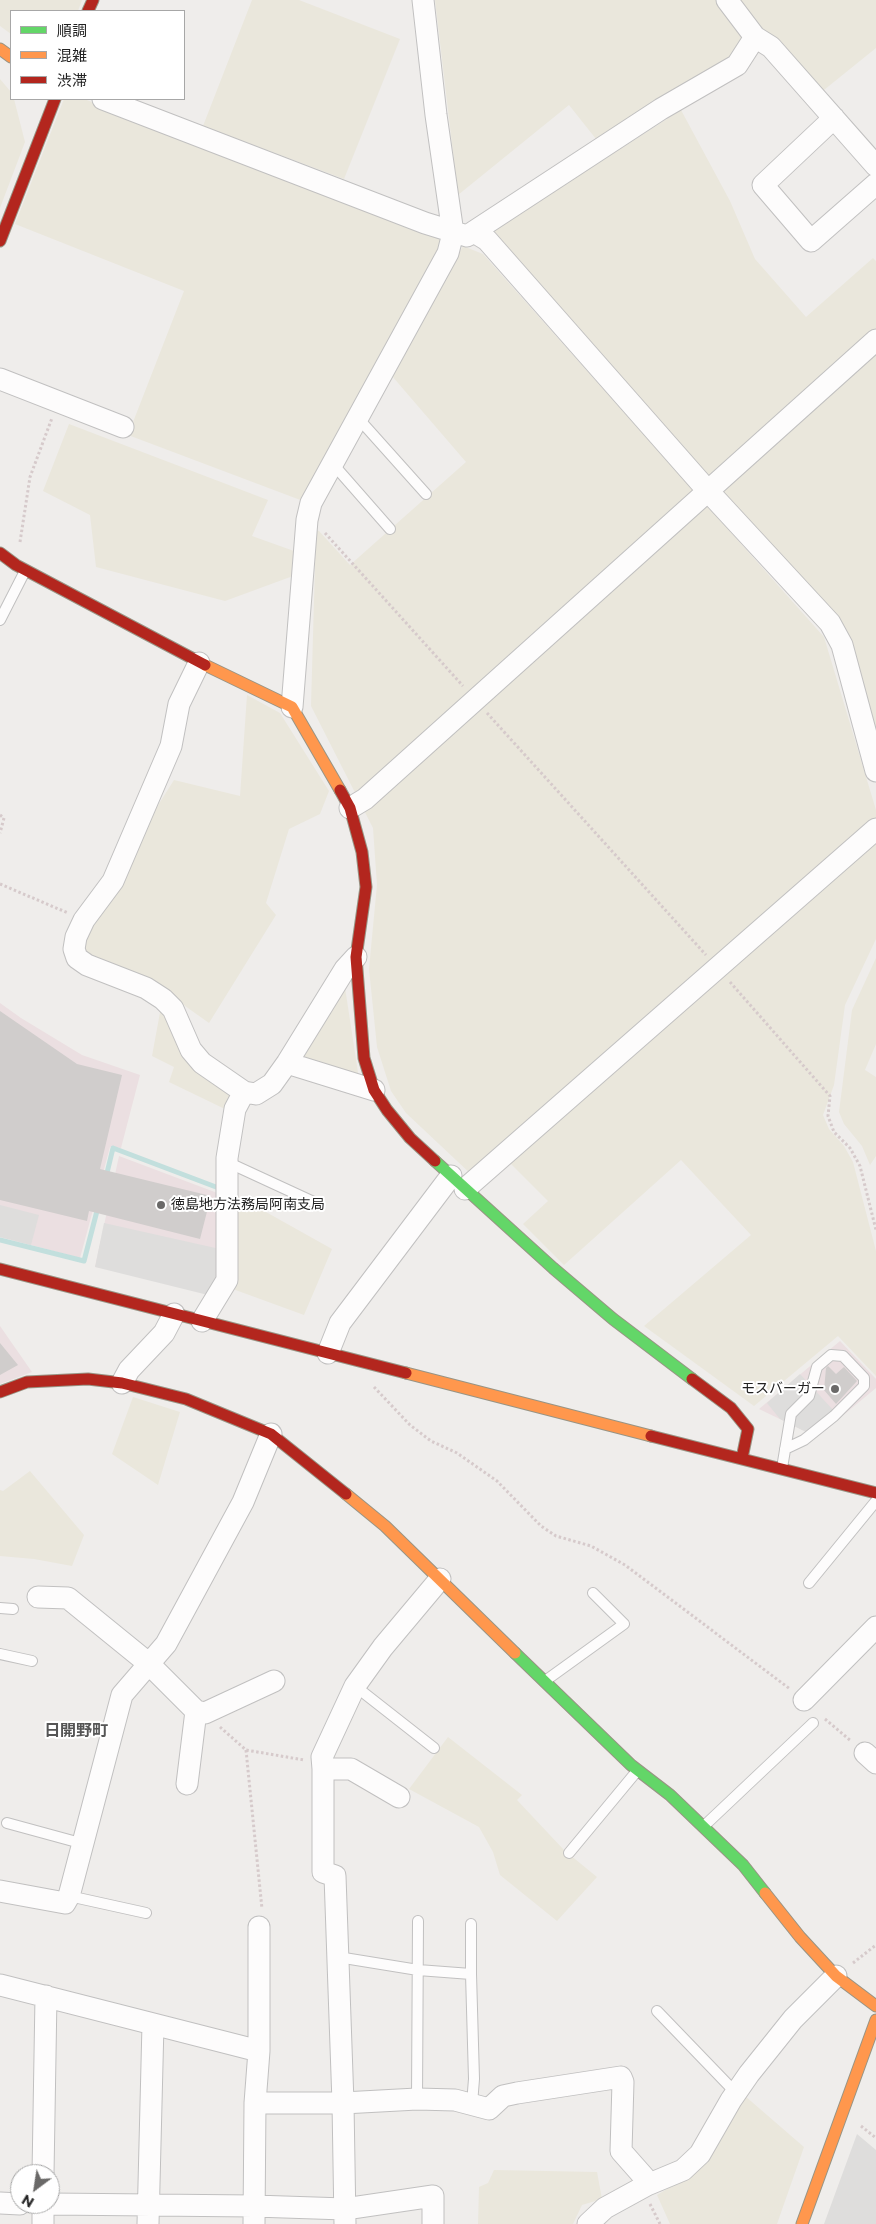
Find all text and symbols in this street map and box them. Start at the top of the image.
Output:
legend [10,10,185,100]
text: 順調 [57,21,87,40]
text: 混雑 [57,46,87,65]
text: 渋滞 [57,71,87,90]
place label: 徳島地方法務局阿南支局 [171,1197,325,1213]
marker: 徳島地方法務局阿南支局 [155,1199,167,1211]
place label: モスバーガー [741,1381,825,1397]
marker: モスバーガー [829,1383,841,1395]
district label: 日開野町 [44,1721,108,1741]
north arrow [10,2164,60,2214]
text: N [18,2190,37,2212]

